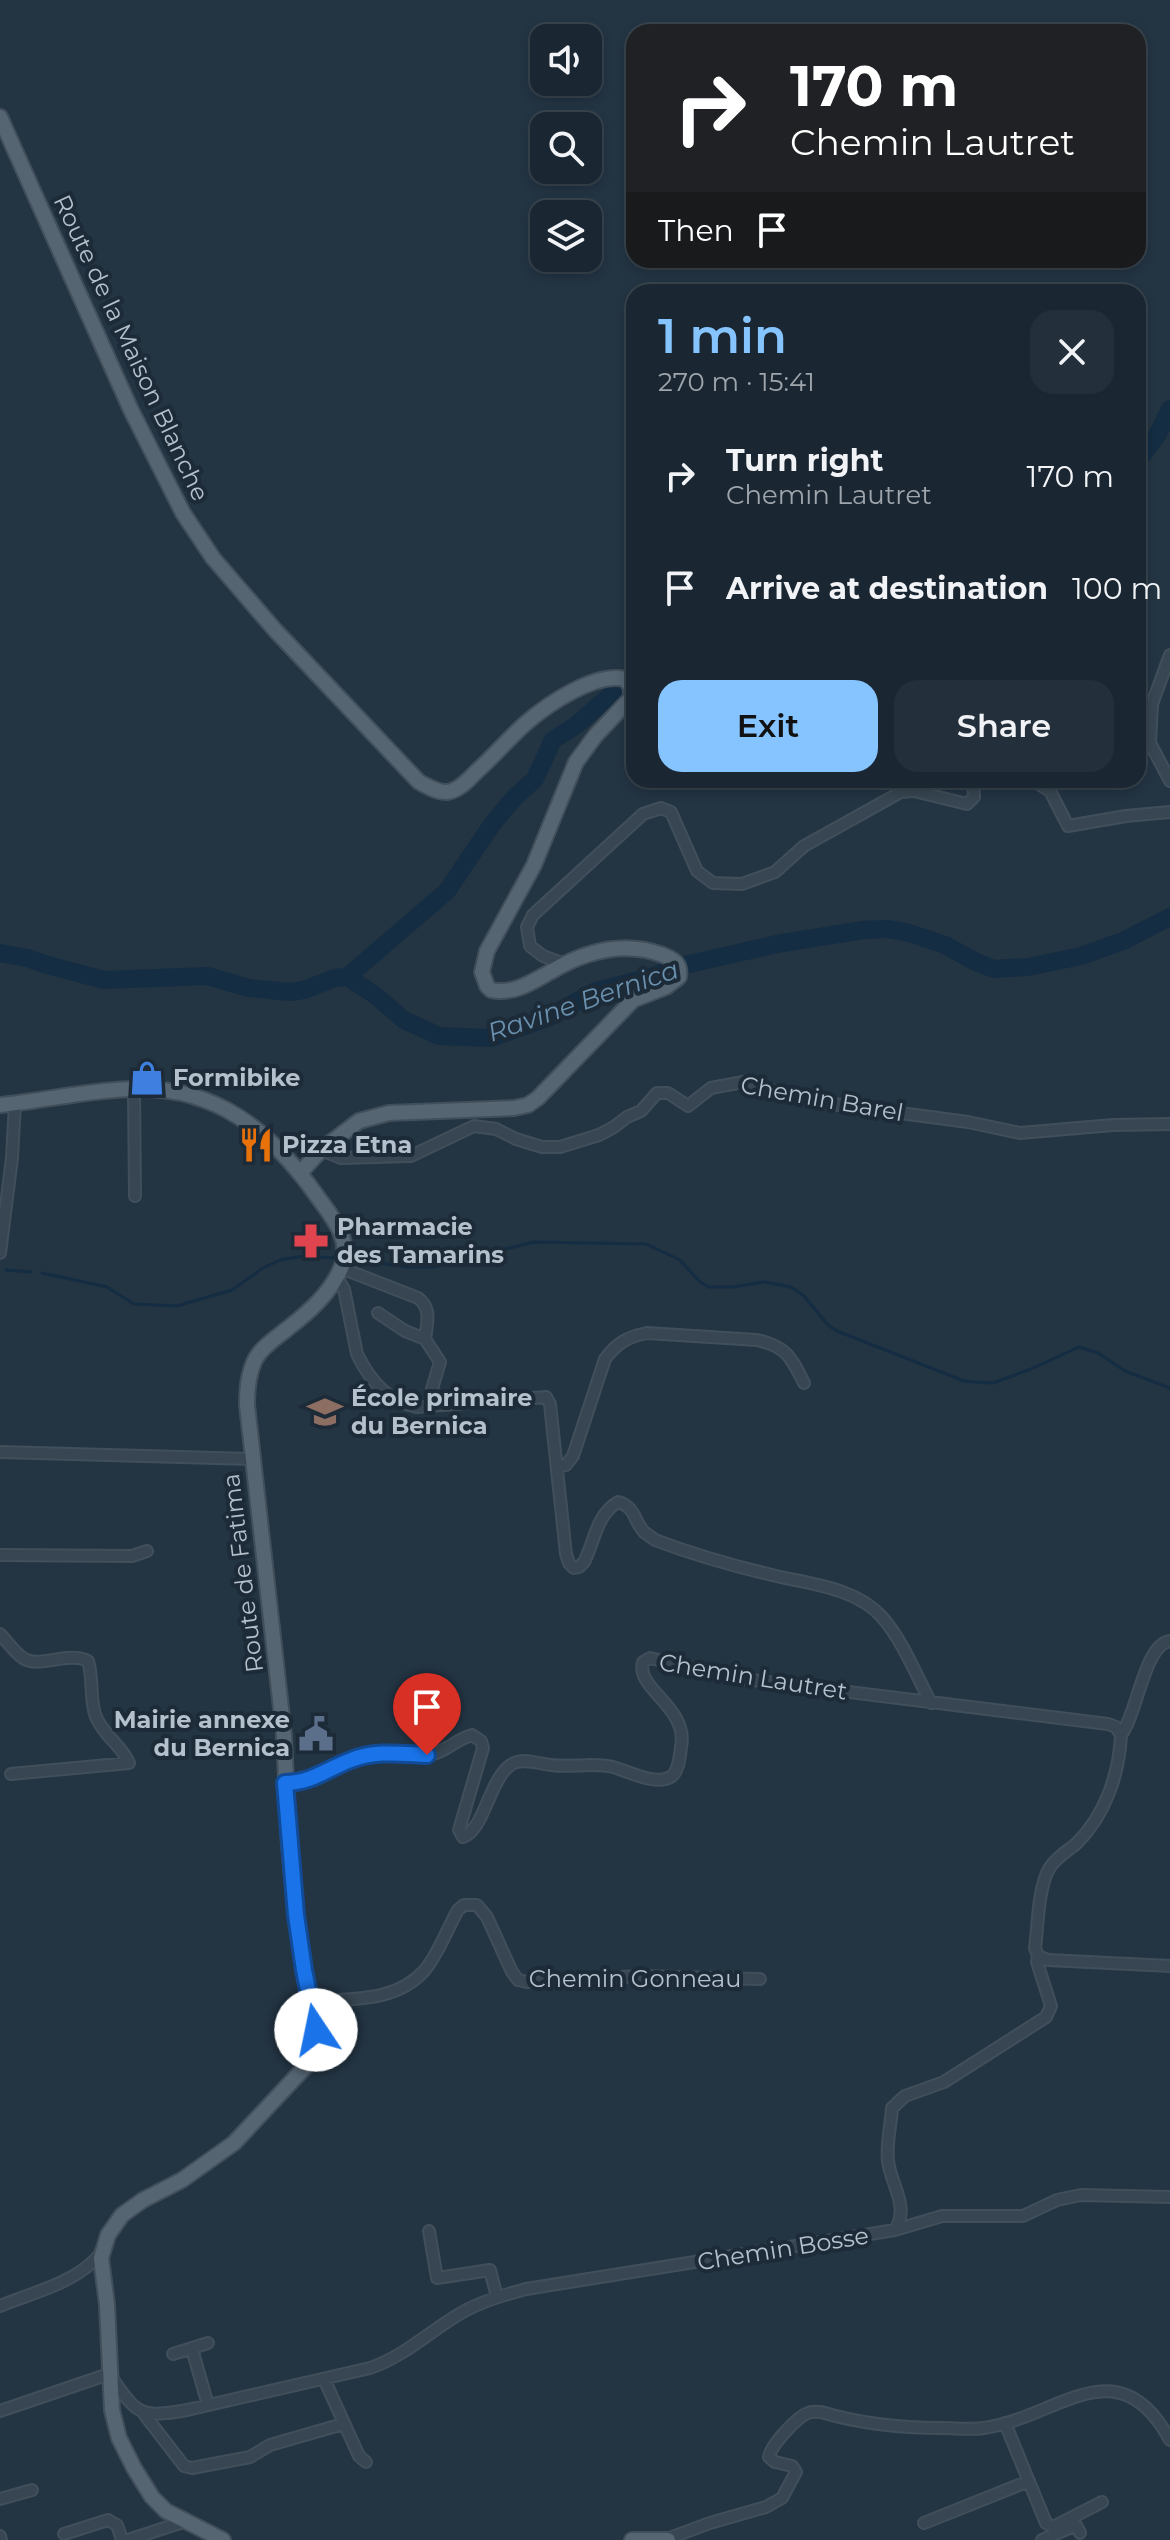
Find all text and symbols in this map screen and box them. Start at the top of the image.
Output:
map controls [530,24,602,272]
button: sound [530,24,602,96]
text: 170 m [790,52,958,120]
icon: right [658,56,762,160]
button: search [530,112,602,184]
text: Chemin Lautret [790,120,1075,164]
street label: Route de la Maison Blanche [48,190,215,505]
button: layers [530,200,602,272]
icon: arrive [750,208,794,252]
text: Then [658,212,734,249]
text: 1 min [658,307,787,365]
button: close [1030,310,1114,394]
text: 270 m · 15:41 [658,366,815,398]
text: Turn right [726,442,883,479]
icon: right [658,454,702,498]
text: 170 m [1027,458,1114,495]
text: Chemin Lautret [726,479,932,511]
icon: arrive [658,566,702,610]
text: Arrive at destination [726,570,1048,607]
text: 100 m [1072,570,1162,607]
button: Exit [658,680,878,772]
button: Share [894,680,1114,772]
water label: Ravine Bernica [483,953,683,1049]
shop icon: Formibike [128,1059,166,1097]
place label: Formibike [173,1063,300,1092]
street label: Chemin Barel [738,1070,906,1127]
restaurant icon: Pizza Etna [237,1126,275,1164]
place label: Pizza Etna [282,1130,412,1159]
place label: Pharmacie des Tamarins [337,1212,504,1269]
pharmacy icon: Pharmacie des Tamarins [292,1222,330,1260]
place label: École primaire du Bernica [351,1383,532,1440]
school or university icon: École primaire du Bernica [306,1393,344,1431]
street label: Route de Fatima [216,1472,269,1674]
street label: Chemin Lautret [657,1647,849,1706]
pin [393,1673,461,1755]
icon: arrive [405,1685,449,1729]
place label: Mairie annexe du Bernica [114,1705,290,1762]
public building icon: Mairie annexe du Bernica [297,1715,335,1753]
street label: Chemin Gonneau [529,1964,741,1993]
position arrow [274,1988,358,2072]
street label: Chemin Bosse [695,2221,871,2276]

